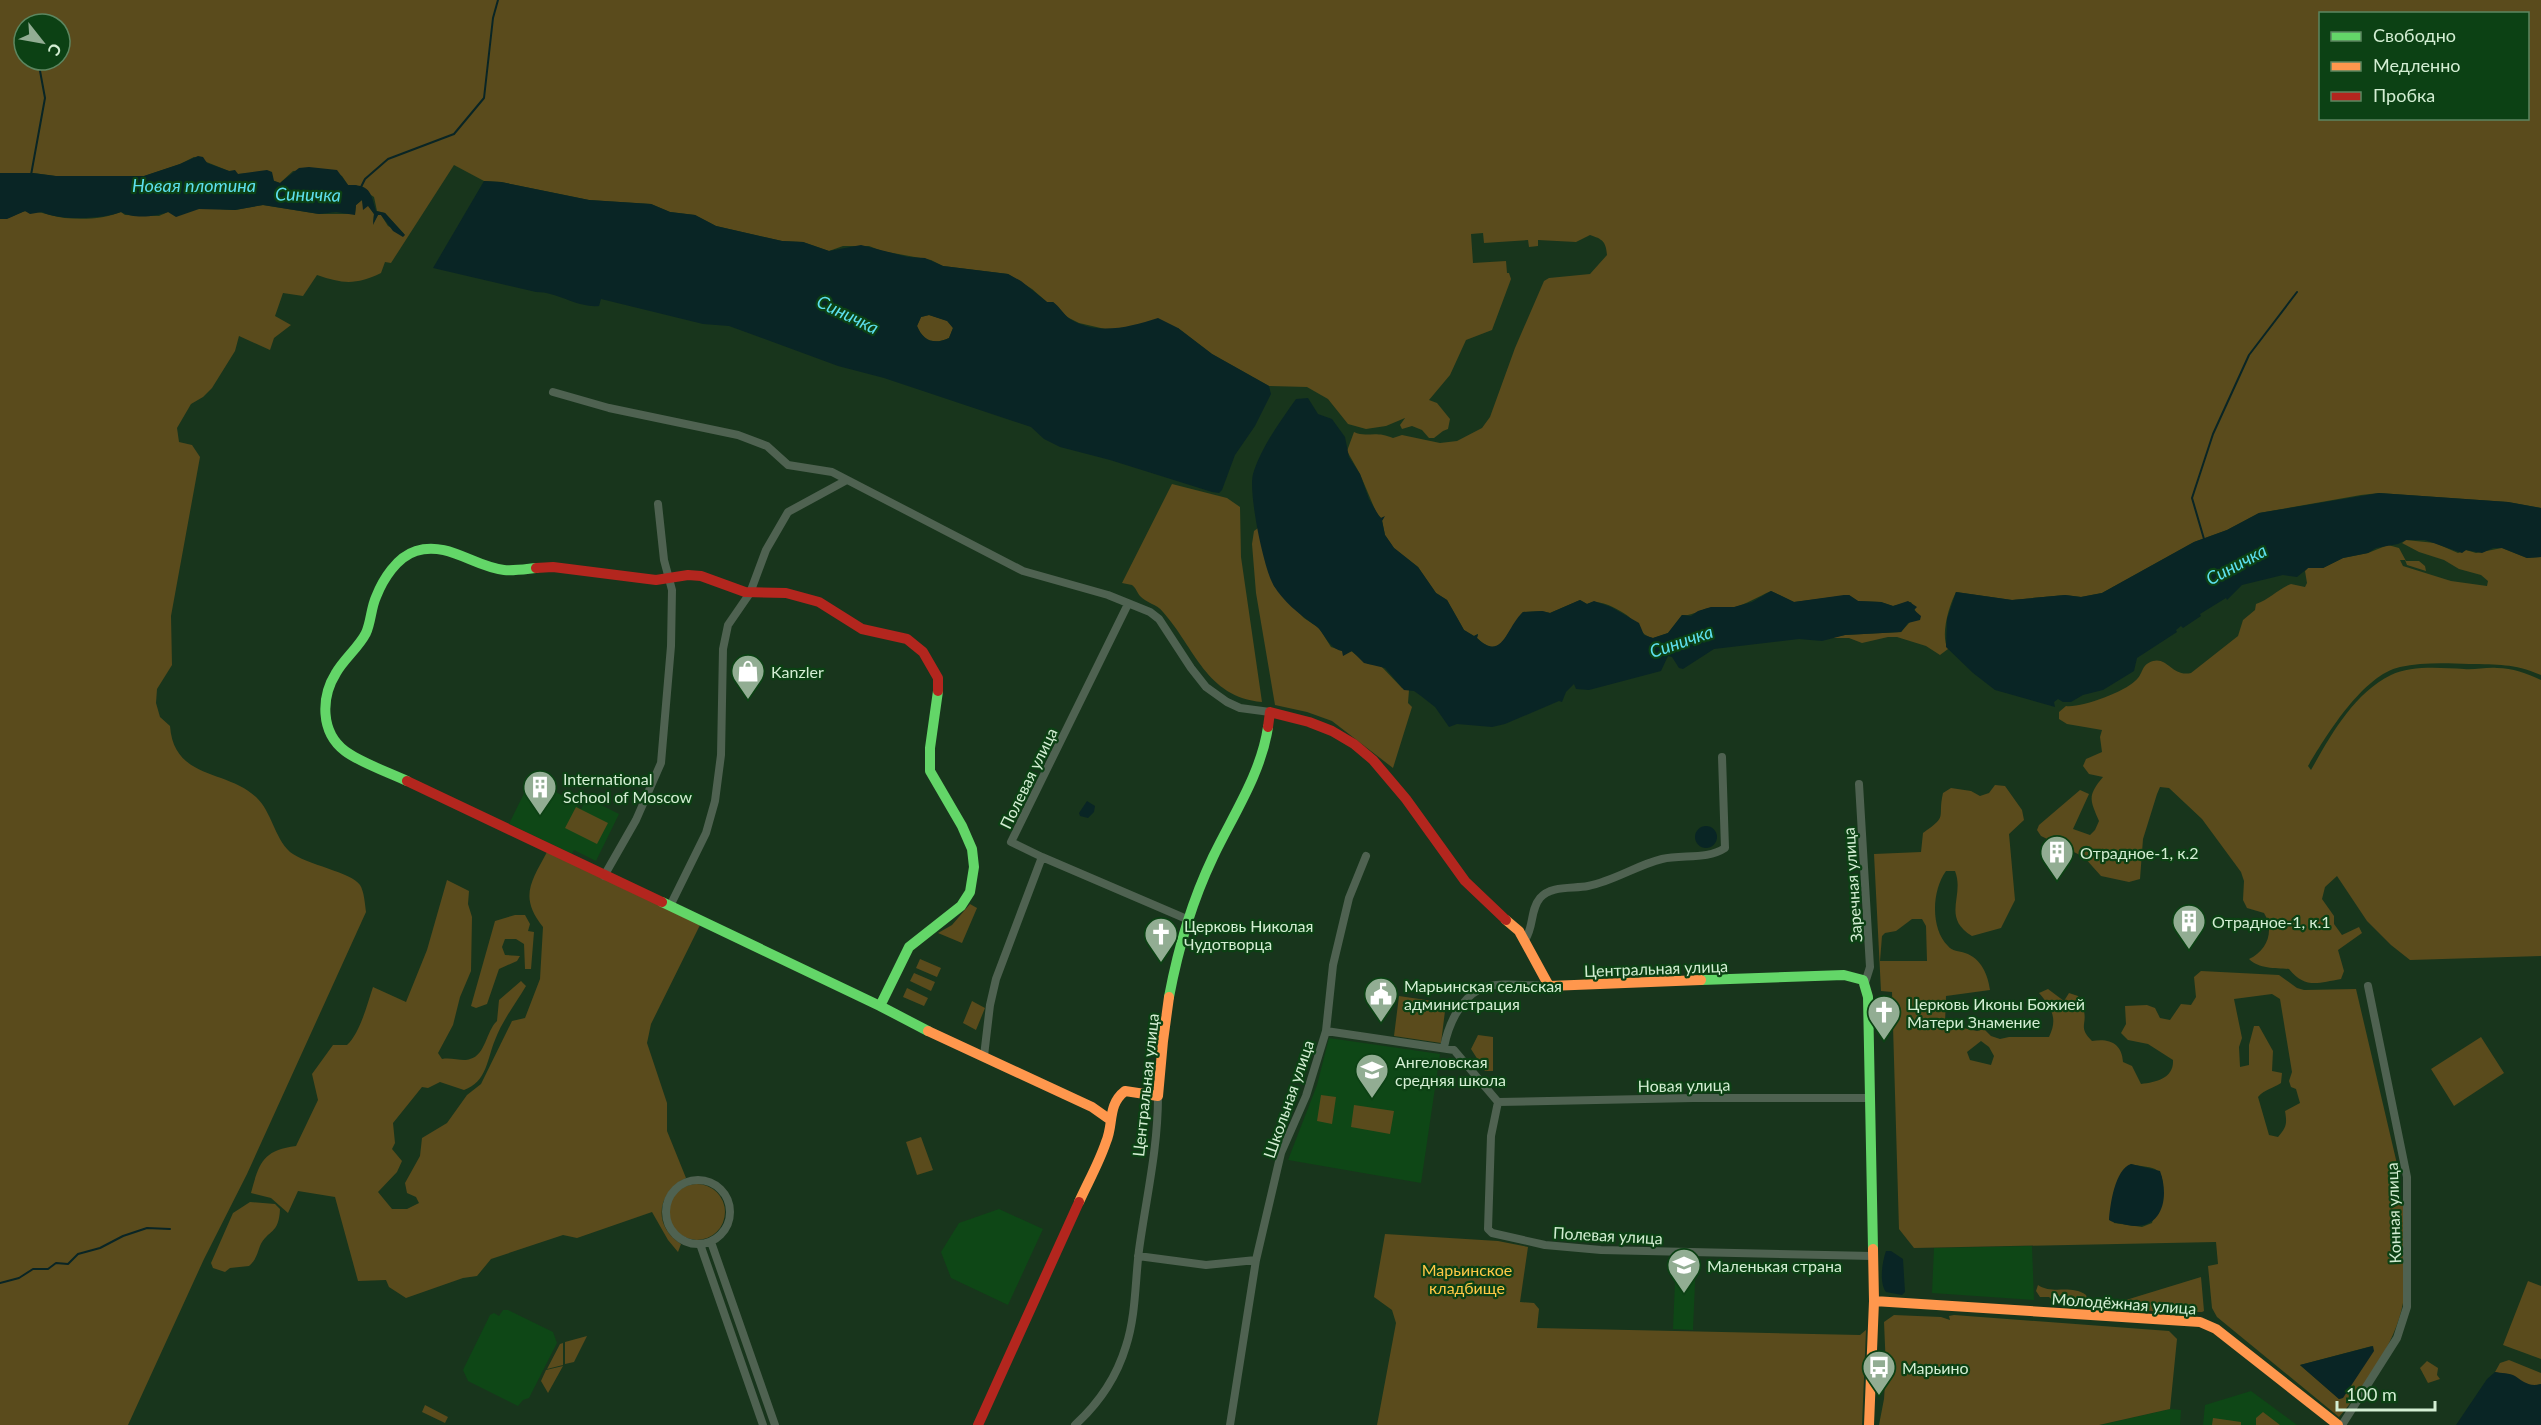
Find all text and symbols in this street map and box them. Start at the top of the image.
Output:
north arrow [12,12,72,72]
legend [2319,12,2529,120]
text: Свободно [2373,24,2456,46]
text: С [44,41,66,60]
text: Медленно [2373,54,2461,76]
text: Пробка [2373,84,2435,106]
water label: Новая плотина [132,174,256,196]
water label: Синичка [275,182,341,206]
water label: Синичка [814,290,882,338]
water label: Синичка [2202,539,2270,589]
water label: Синичка [1646,620,1716,662]
shop icon: Kanzler [730,653,766,700]
place label: Kanzler [771,662,824,681]
street label: Полевая улица [995,725,1061,831]
building icon: International School of Moscow [522,769,558,816]
place label: International School of Moscow [563,769,693,806]
street label: Заречная улица [1839,827,1865,943]
building icon: Отрадное-1, к.2 [2039,834,2075,881]
place label: Отрадное-1, к.2 [2080,843,2199,862]
building icon: Отрадное-1, к.1 [2171,903,2207,950]
place label: Отрадное-1, к.1 [2212,912,2331,931]
church icon: Церковь Николая Чудотворца [1143,916,1179,963]
place label: Церковь Николая Чудотворца [1184,916,1313,953]
street label: Центральная улица [1584,956,1728,980]
public building icon: Марьинская сельская администрация [1363,976,1399,1023]
place label: Марьинская сельская администрация [1404,976,1562,1013]
church icon: Церковь Иконы Божией Матери Знамение [1866,994,1902,1041]
place label: Церковь Иконы Божией Матери Знамение [1907,994,2085,1031]
street label: Центральная улица [1128,1012,1162,1158]
street label: Школьная улица [1259,1037,1317,1161]
school or university icon: Ангеловская средняя школа [1354,1052,1390,1099]
place label: Ангеловская средняя школа [1395,1052,1506,1089]
street label: Новая улица [1638,1075,1730,1095]
street label: Конная улица [2382,1162,2404,1264]
street label: Полевая улица [1553,1223,1663,1247]
school or university icon: Маленькая страна [1666,1247,1702,1294]
place label: Маленькая страна [1707,1256,1842,1275]
park label: Марьинское кладбище [1422,1260,1512,1297]
street label: Молодёжная улица [2051,1288,2197,1318]
bus stop icon: Марьино [1861,1349,1897,1396]
place label: Марьино [1902,1358,1969,1377]
scale bar [2337,1374,2434,1412]
text: 100 m [2346,1383,2397,1405]

